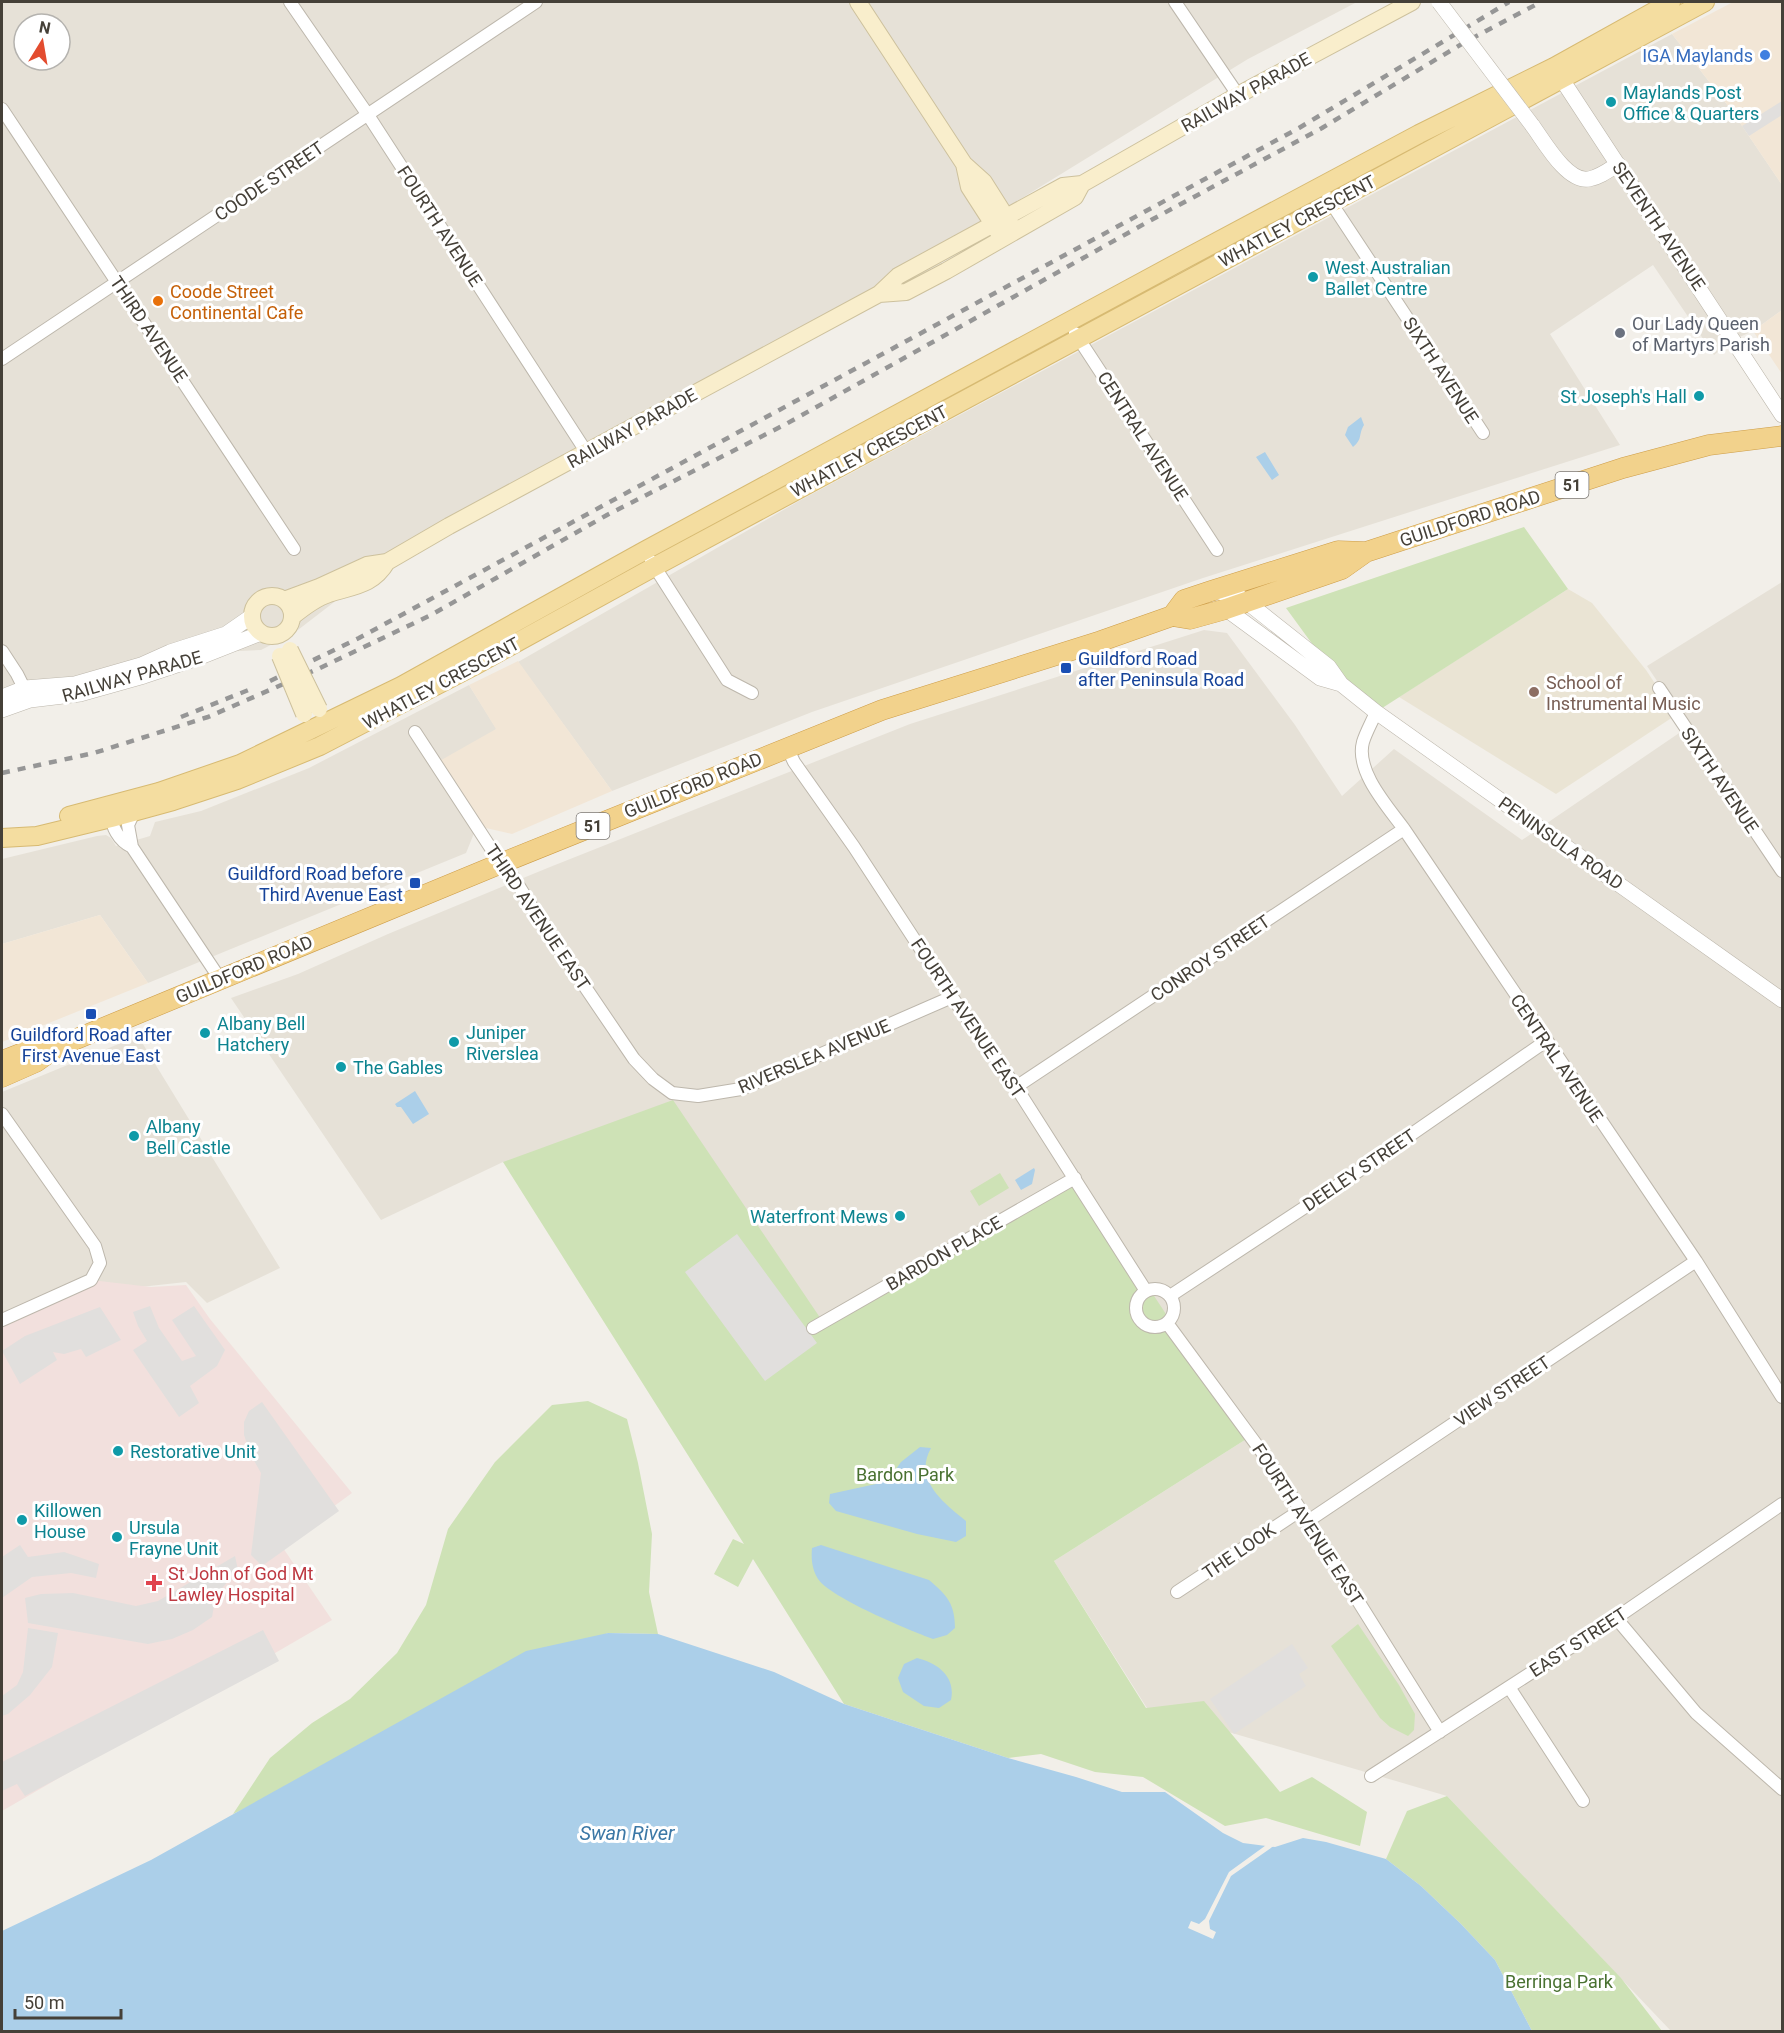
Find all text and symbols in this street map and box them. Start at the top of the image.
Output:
north arrow [12,12,72,72]
text: N [37,17,52,38]
place label: IGA Maylands [1642,45,1753,66]
street label: RAILWAY PARADE [1178,48,1314,136]
marker: IGA Maylands [1758,48,1772,62]
place label: Maylands Post Office & Quarters [1623,82,1759,124]
marker: Maylands Post Office & Quarters [1604,95,1618,109]
street label: COODE STREET [211,137,328,225]
street label: SEVENTH AVENUE [1608,158,1710,294]
street label: FOURTH AVENUE [393,162,487,290]
street label: WHATLEY CRESCENT [1215,171,1379,271]
place label: West Australian Ballet Centre [1325,257,1451,299]
marker: West Australian Ballet Centre [1306,270,1320,284]
street label: THIRD AVENUE [106,272,192,386]
place label: Coode Street Continental Cafe [170,281,303,323]
marker: Coode Street Continental Cafe [151,294,165,308]
street label: SIXTH AVENUE [1399,313,1483,427]
place label: Our Lady Queen of Martyrs Parish [1632,313,1770,355]
marker: Our Lady Queen of Martyrs Parish [1613,326,1627,340]
street label: CENTRAL AVENUE [1093,368,1193,504]
street label: RAILWAY PARADE [564,384,700,472]
place label: St Joseph's Hall [1560,386,1687,407]
marker: St Joseph's Hall [1692,389,1706,403]
street label: WHATLEY CRESCENT [787,401,951,501]
road number: 51 [1556,472,1588,498]
street label: GUILDFORD ROAD [1397,485,1543,551]
street label: WHATLEY CRESCENT [359,633,523,733]
street label: RAILWAY PARADE [60,646,204,706]
place label: Guildford Road after Peninsula Road [1078,648,1244,690]
marker: Guildford Road after Peninsula Road [1059,661,1073,675]
place label: School of Instrumental Music [1546,672,1701,714]
marker: School of Instrumental Music [1527,685,1541,699]
street label: SIXTH AVENUE [1677,723,1763,837]
street label: GUILDFORD ROAD [621,748,765,822]
street label: PENINSULA ROAD [1495,792,1627,894]
road number: 51 [576,813,610,839]
street label: THIRD AVENUE EAST [481,840,595,994]
place label: Guildford Road before Third Avenue East [227,863,403,905]
marker: Guildford Road before Third Avenue East [408,876,422,890]
street label: CONROY STREET [1146,910,1274,1006]
street label: GUILDFORD ROAD [172,931,316,1007]
street label: FOURTH AVENUE EAST [907,934,1029,1102]
street label: CENTRAL AVENUE [1506,990,1608,1126]
marker: Guildford Road after First Avenue East [84,1007,98,1021]
place label: Albany Bell Hatchery [217,1013,305,1055]
street label: RIVERSLEA AVENUE [735,1014,893,1098]
place label: Juniper Riverslea [466,1022,539,1064]
place label: Guildford Road after First Avenue East [10,1024,172,1066]
marker: Albany Bell Hatchery [198,1026,212,1040]
marker: Juniper Riverslea [447,1035,461,1049]
place label: The Gables [353,1057,443,1078]
marker: The Gables [334,1060,348,1074]
place label: Albany Bell Castle [146,1116,231,1158]
street label: DEELEY STREET [1299,1124,1420,1215]
marker: Albany Bell Castle [127,1129,141,1143]
place label: Waterfront Mews [750,1206,888,1227]
marker: Waterfront Mews [893,1209,907,1223]
street label: BARDON PLACE [882,1211,1006,1295]
street label: VIEW STREET [1450,1351,1554,1431]
street label: FOURTH AVENUE EAST [1248,1440,1368,1609]
place label: Restorative Unit [130,1441,256,1462]
marker: Restorative Unit [111,1444,125,1458]
park label: Bardon Park [856,1464,955,1485]
place label: Killowen House [34,1500,102,1542]
marker: Killowen House [15,1513,29,1527]
place label: Ursula Frayne Unit [129,1517,219,1559]
street label: THE LOOK [1199,1519,1280,1583]
marker: Ursula Frayne Unit [110,1530,124,1544]
place label: St John of God Mt Lawley Hospital [168,1563,313,1605]
marker: St John of God Mt Lawley Hospital [145,1574,163,1592]
street label: EAST STREET [1526,1603,1631,1681]
water label: Swan River [579,1821,676,1845]
park label: Berringa Park [1505,1971,1614,1992]
scale bar [15,1982,122,2020]
text: 50 m [24,1992,64,2013]

